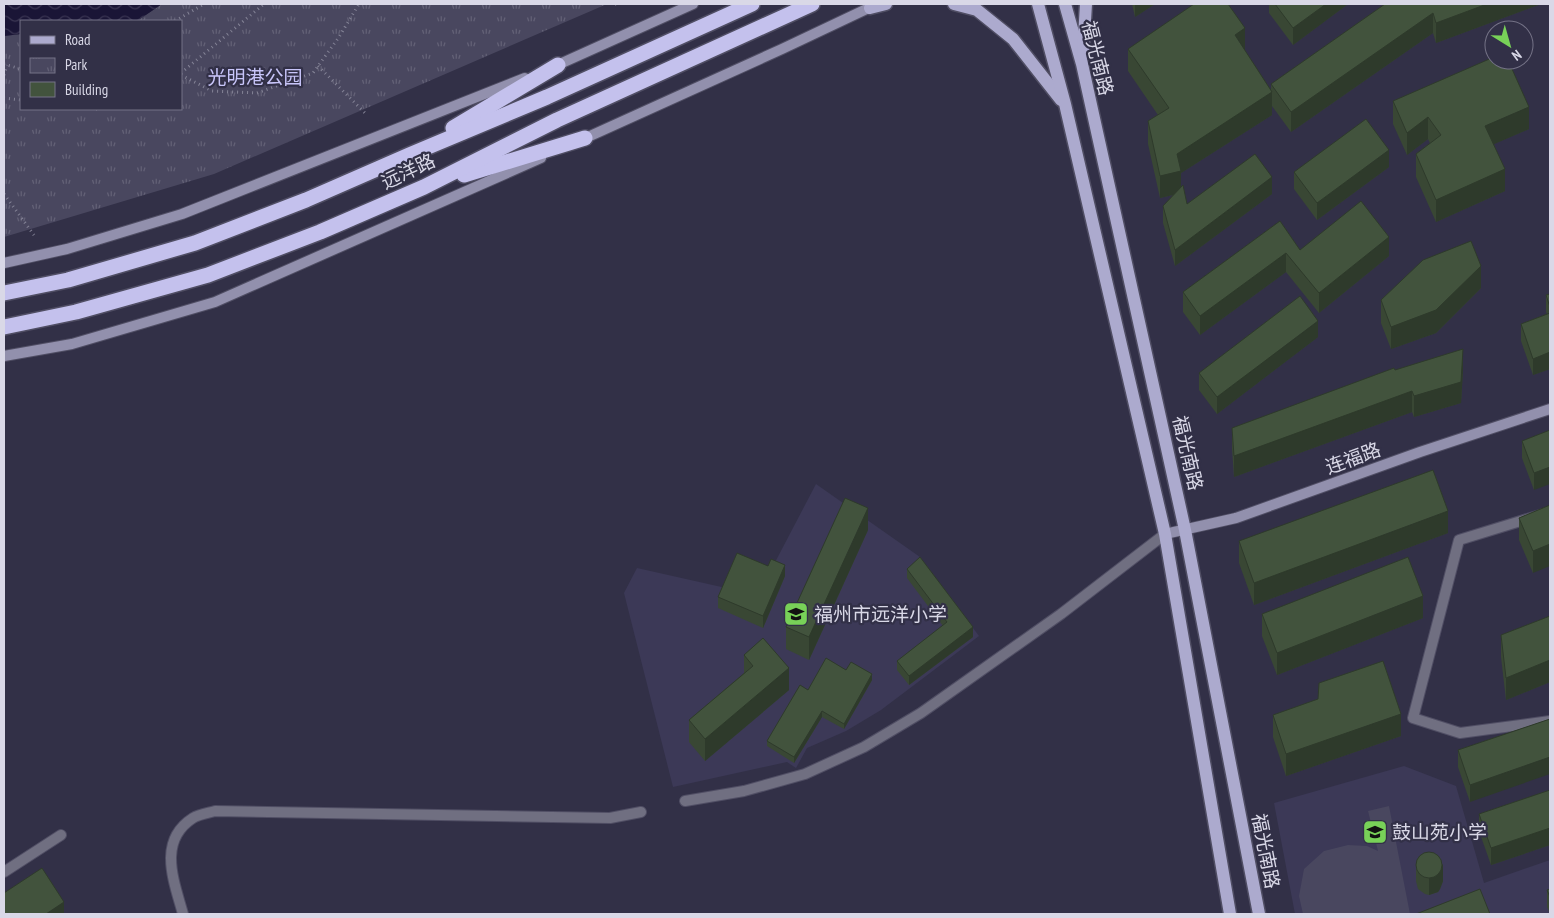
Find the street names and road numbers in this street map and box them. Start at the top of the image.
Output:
street label: 福光南路 [1077,18,1119,98]
street label: 远洋路 [377,148,439,194]
street label: 福光南路 [1168,413,1208,493]
street label: 连福路 [1322,437,1384,479]
street label: 福光南路 [1247,811,1285,891]

